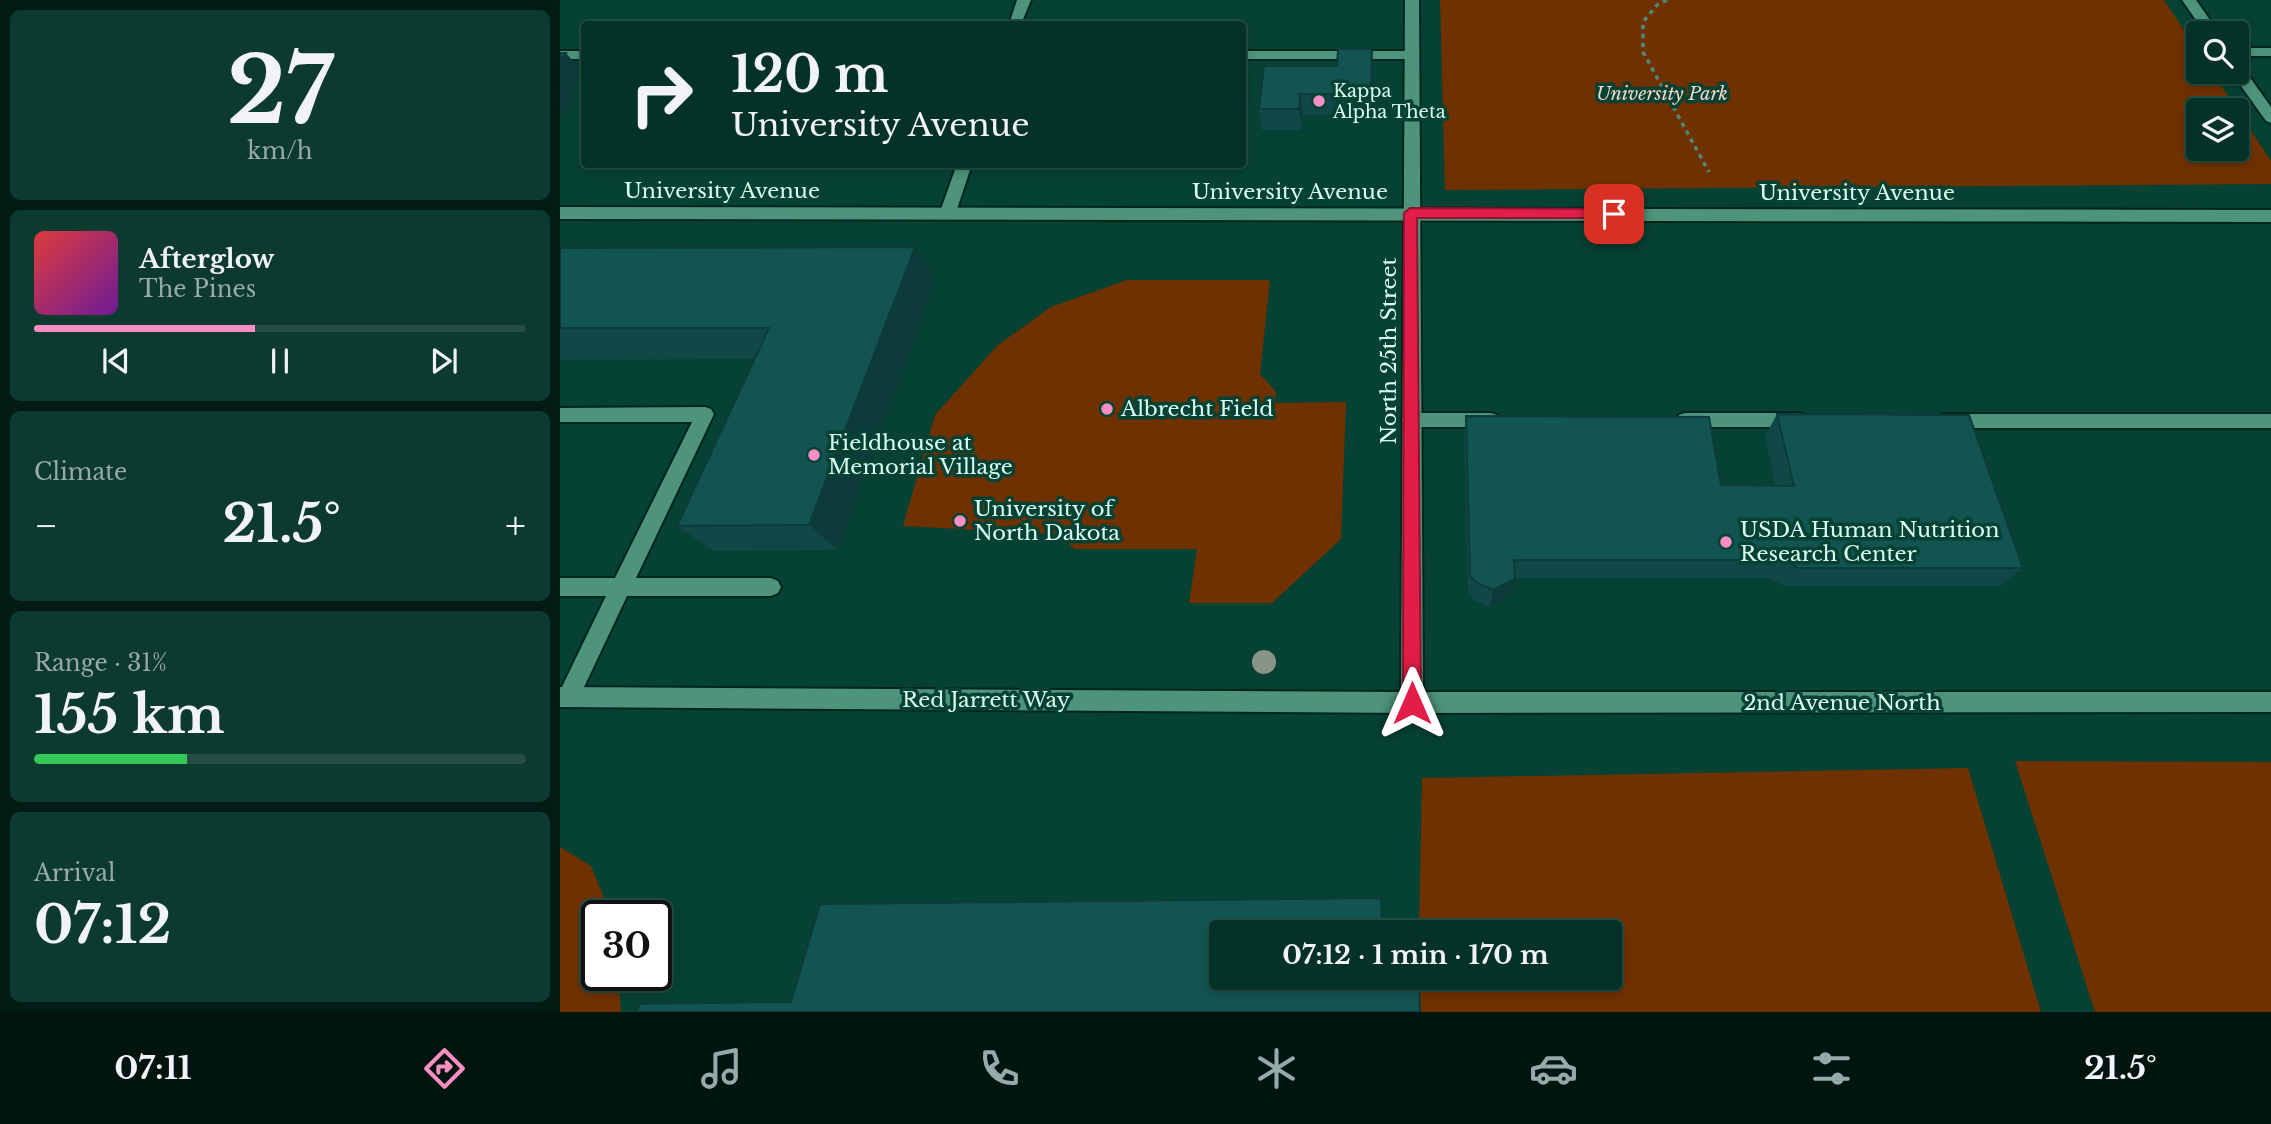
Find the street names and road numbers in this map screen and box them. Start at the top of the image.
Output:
street label: University Avenue [624,178,820,204]
street label: University Avenue [1192,179,1388,205]
street label: University Avenue [1759,180,1955,206]
street label: North 25th Street [1376,257,1402,444]
street label: Red Jarrett Way [902,687,1071,713]
street label: 2nd Avenue North [1743,690,1941,716]

